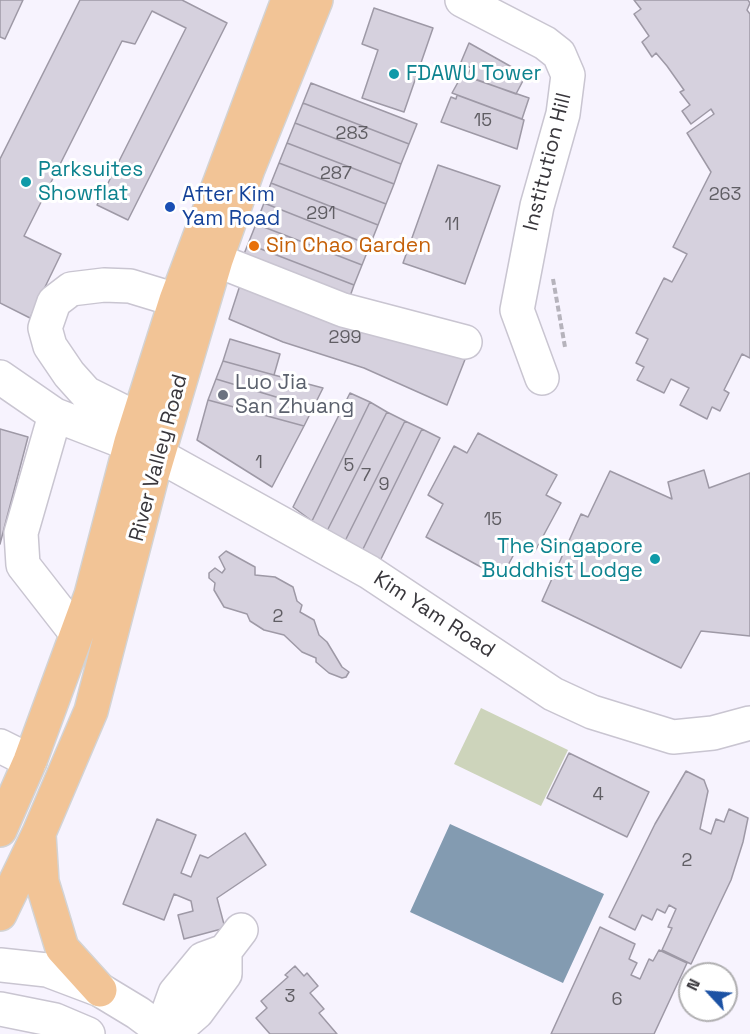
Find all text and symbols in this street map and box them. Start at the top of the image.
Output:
place label: FDAWU Tower [406,61,541,87]
marker: FDAWU Tower [387,67,401,81]
street label: Institution Hill [519,90,577,234]
house number: 15 [474,110,492,132]
house number: 283 [336,123,368,145]
place label: Parksuites Showflat [38,157,143,207]
house number: 287 [320,163,352,185]
marker: Parksuites Showflat [19,175,33,189]
place label: After Kim Yam Road [182,182,280,232]
house number: 263 [709,184,741,206]
marker: After Kim Yam Road [163,200,177,214]
house number: 291 [306,203,336,225]
house number: 11 [444,214,460,236]
place label: Sin Chao Garden [266,233,431,259]
marker: Sin Chao Garden [247,239,261,253]
house number: 299 [329,327,361,349]
place label: Luo Jia San Zhuang [235,370,354,420]
street label: River Valley Road [125,372,193,544]
marker: Luo Jia San Zhuang [216,388,230,402]
house number: 1 [255,452,263,474]
house number: 5 [344,455,354,477]
house number: 7 [361,465,371,487]
house number: 9 [378,474,390,496]
house number: 15 [484,509,502,531]
place label: The Singapore Buddhist Lodge [482,534,643,584]
marker: The Singapore Buddhist Lodge [648,552,662,566]
street label: Kim Yam Road [369,566,499,664]
house number: 2 [273,606,283,628]
house number: 4 [592,784,604,806]
house number: 2 [682,850,692,872]
north arrow [678,962,738,1022]
text: N [681,975,705,994]
house number: 3 [285,986,295,1008]
house number: 6 [611,989,623,1011]

